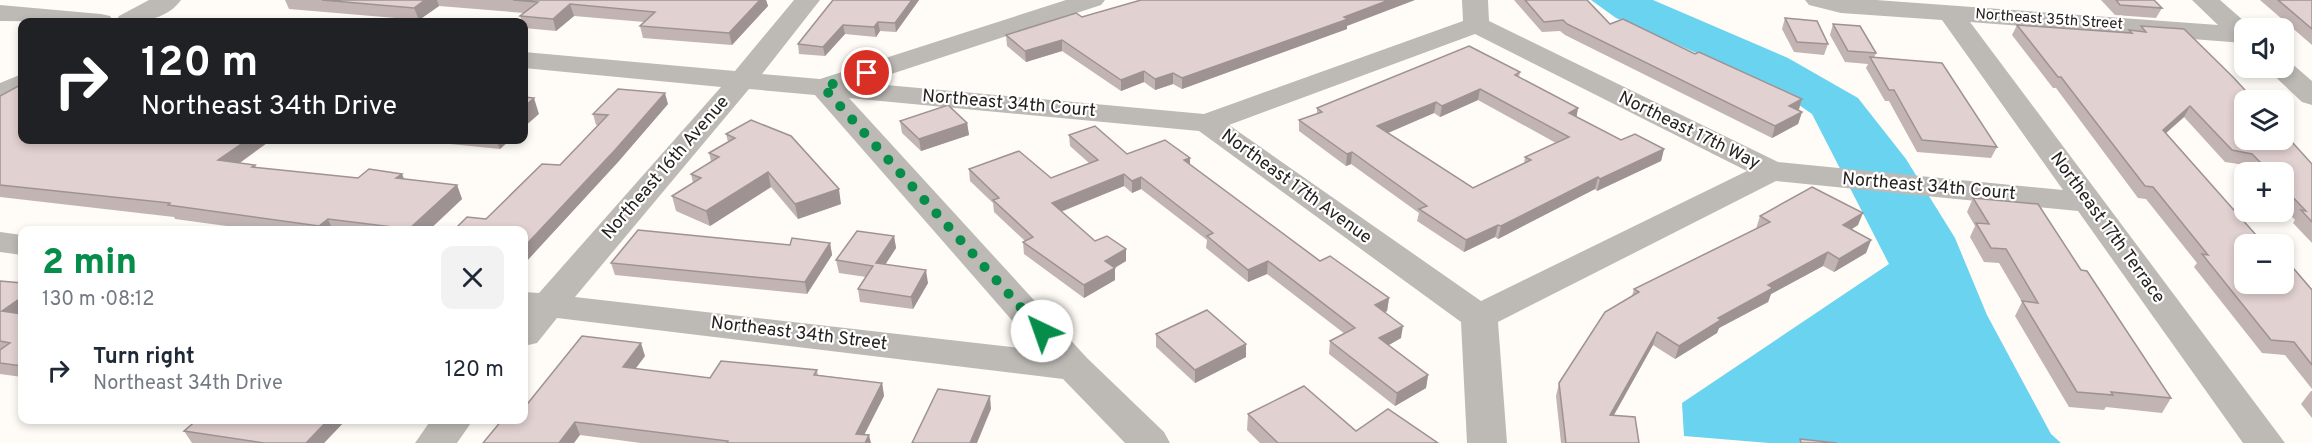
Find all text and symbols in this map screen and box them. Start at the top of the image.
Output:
street label: Northeast 35th Street [1975,5,2123,35]
map controls [2234,18,2294,294]
button: sound [2234,18,2294,78]
text: 120 m [141,38,258,91]
icon: right [42,42,120,120]
pin [841,47,892,98]
icon: arrive [850,56,883,89]
street label: Northeast 34th Court [921,85,1097,123]
street label: Northeast 17th Way [1614,87,1764,175]
text: Northeast 34th Drive [141,90,397,124]
button: layers [2234,90,2294,150]
street label: Northeast 16th Avenue [597,91,735,245]
street label: Northeast 17th Avenue [1216,125,1376,249]
street label: Northeast 17th Terrace [2044,148,2170,308]
button: + [2234,162,2294,222]
street label: Northeast 34th Court [1841,168,2017,206]
button: − [2234,234,2294,294]
text: 2 min [42,241,137,287]
button: close [441,246,504,309]
text: 130 m · 08:12 [42,287,154,313]
position arrow [1010,299,1074,363]
street label: Northeast 34th Street [709,312,889,356]
text: Turn right [93,344,195,371]
icon: right [42,354,75,387]
text: 120 m [444,357,504,384]
text: Northeast 34th Drive [93,371,283,397]

